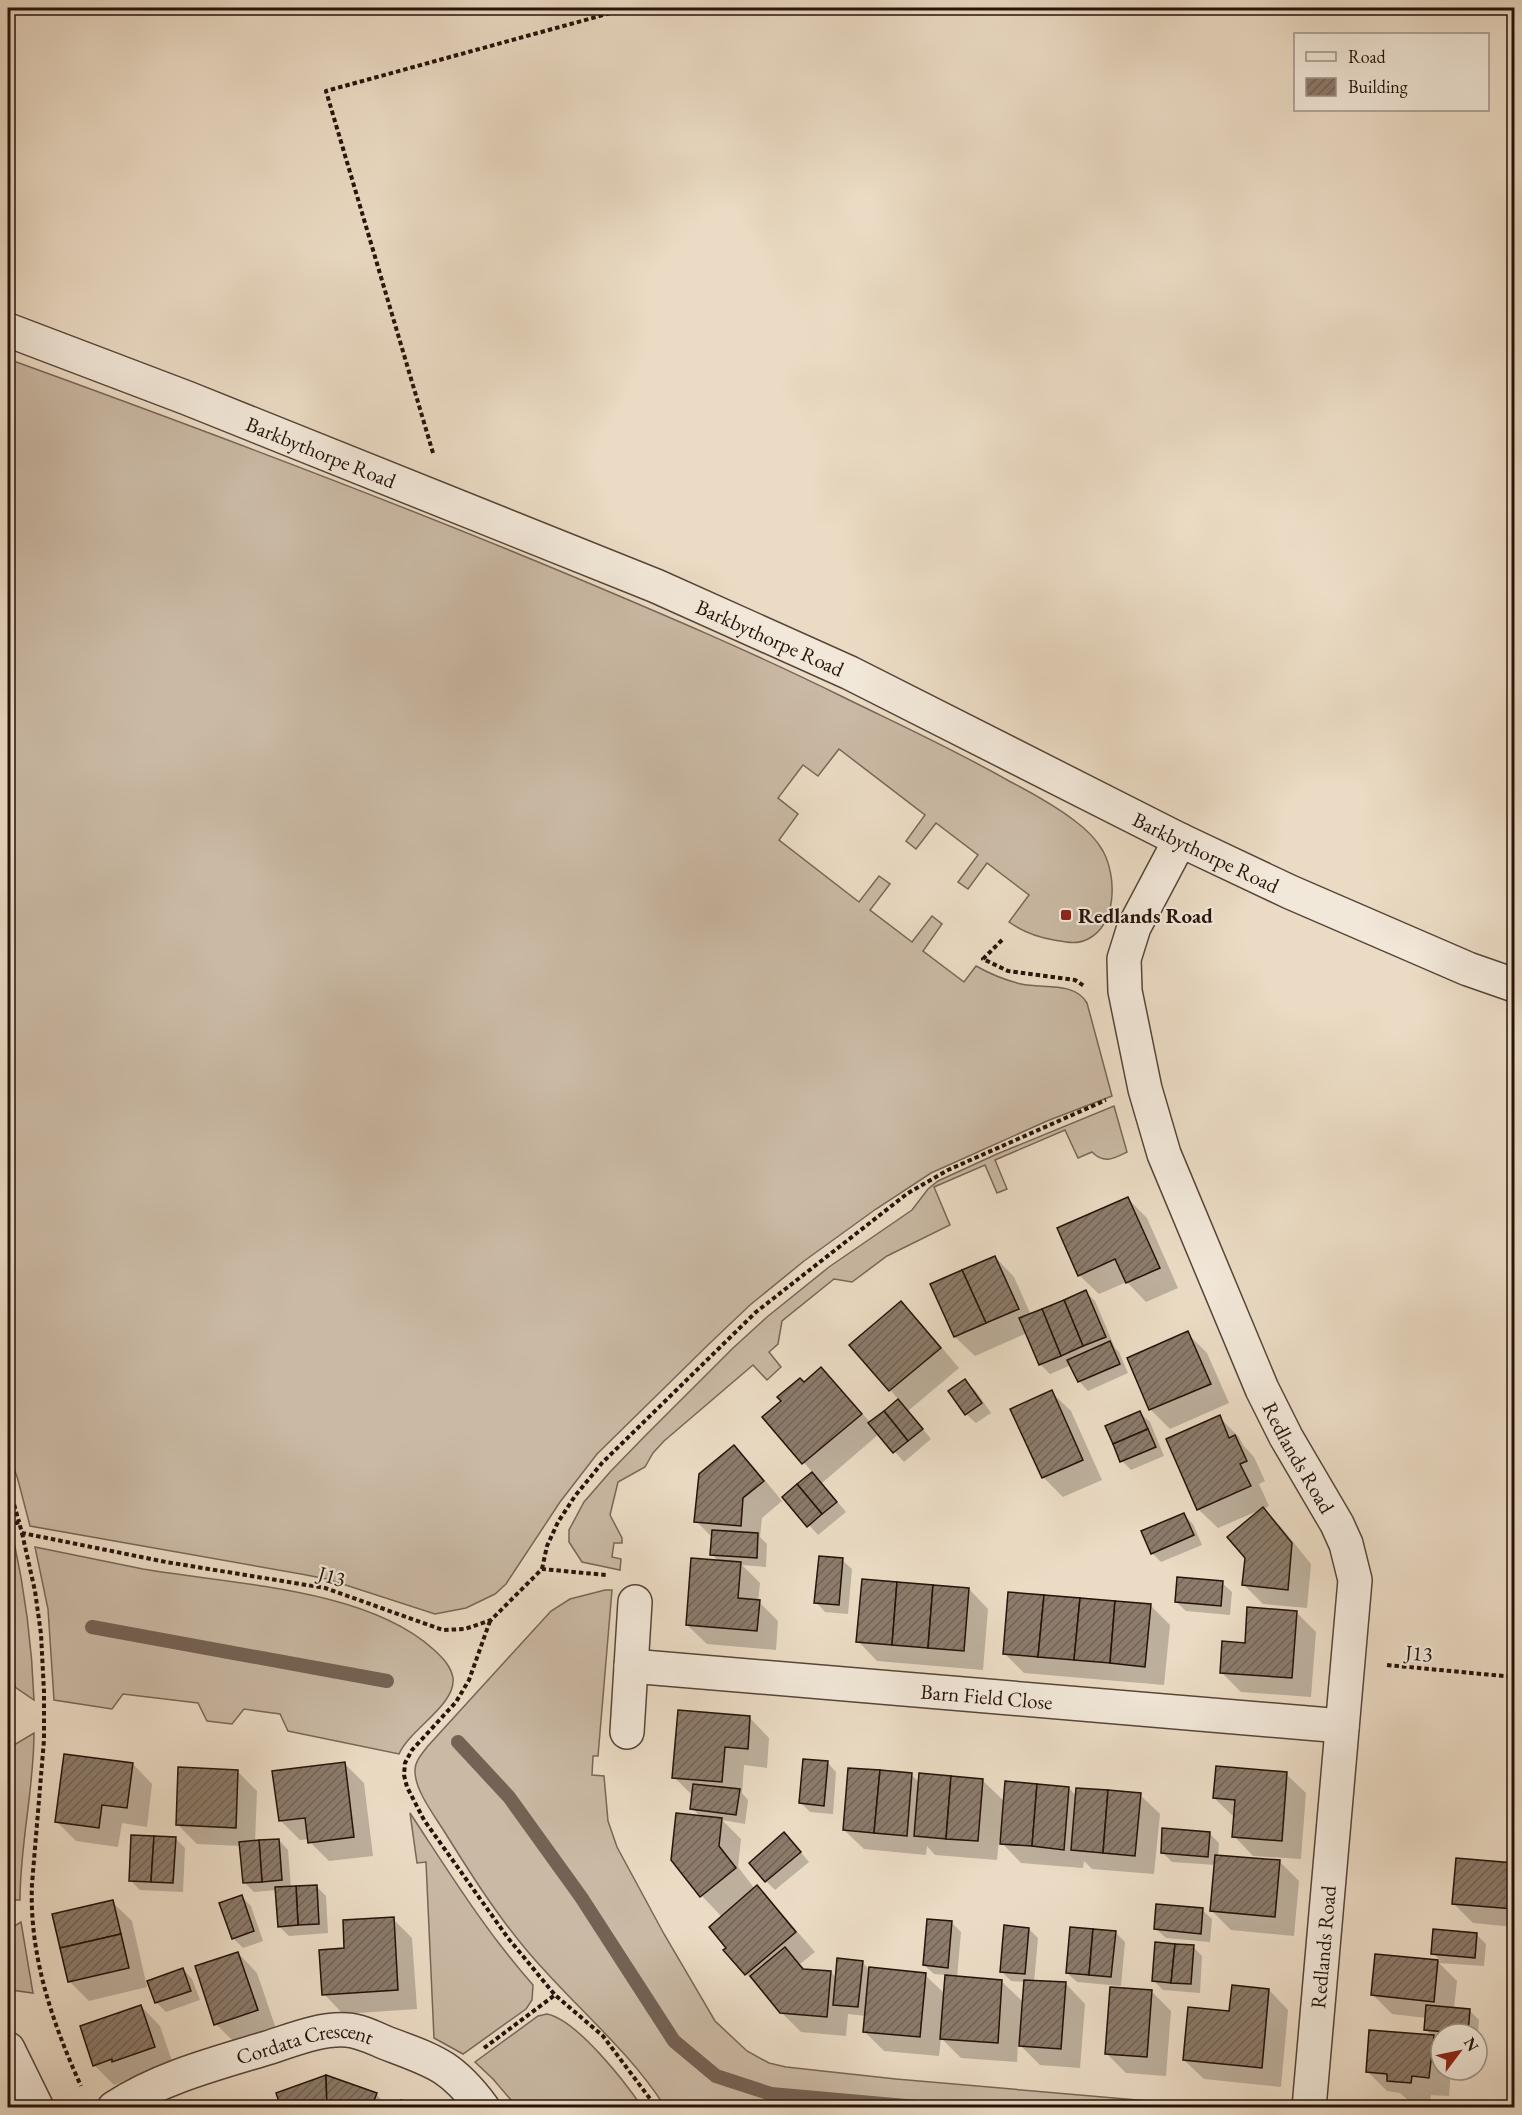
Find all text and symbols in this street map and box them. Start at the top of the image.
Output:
legend [1294,33,1489,111]
text: Road [1348,45,1387,68]
text: Building [1348,75,1408,98]
street label: Barkbythorpe Road [242,410,400,494]
street label: Barkbythorpe Road [692,592,849,682]
street label: Barkbythorpe Road [1129,805,1284,899]
place label: Redlands Road [1078,902,1213,929]
marker: Redlands Road [1059,908,1073,922]
street label: Redlands Road [1257,1397,1341,1518]
street label: J13 [313,1559,349,1593]
street label: J13 [1402,1638,1434,1668]
street label: Barn Field Close [920,1677,1054,1715]
street label: Redlands Road [1304,1884,1342,2010]
street label: Cordata Crescent [233,2016,379,2070]
north arrow [1429,2022,1489,2082]
text: N [1459,2033,1484,2055]

